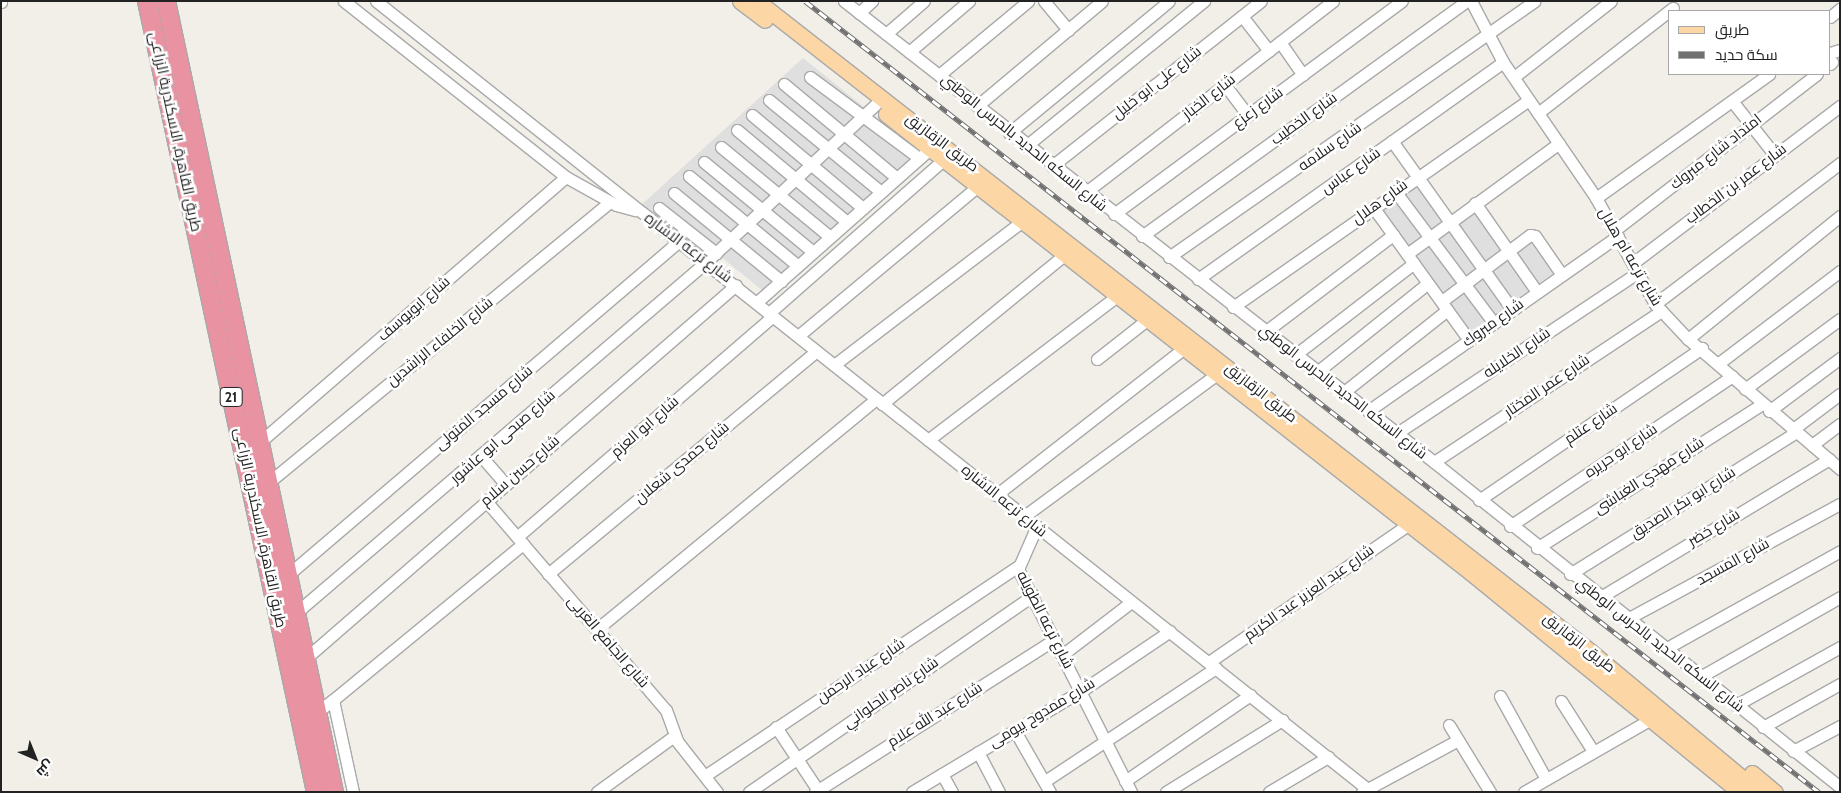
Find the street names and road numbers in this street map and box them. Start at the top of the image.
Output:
street label: طريق القاهرة, الاسكندرية الزراعى [145,30,205,234]
street label: شارع على ابو خليل [1109,43,1205,123]
street label: شارع السكه الحديد بالحرس الوطني [937,70,1111,216]
street label: شارع الخباز [1179,71,1239,123]
street label: شارع زعزع [1229,84,1287,132]
street label: شارع الخطيب [1267,89,1341,149]
street label: طريق الزقازيق [902,110,982,176]
street label: امتداد شارع مبروك [1666,111,1766,193]
street label: شارع سلامه [1295,119,1365,175]
street label: شارع عمر بن الخطاب [1682,140,1790,228]
street label: شارع عباس [1318,144,1384,198]
street label: شارع هلال [1349,176,1411,228]
street label: شارع ترعه ام هلال [1595,205,1665,309]
street label: شارع ترعه الاشاره [641,209,735,287]
street label: شارع ابويوسف [374,273,454,345]
street label: شارع الخلفاء الراشدين [383,294,497,390]
street label: شارع مبروك [1459,295,1527,351]
street label: شارع السكه الحديد بالحرس الوطني [1255,321,1431,463]
street label: شارع الخلايله [1480,324,1554,382]
street label: شارع عمر المختار [1501,351,1593,421]
street label: طريق الزقازيق [1221,359,1301,427]
street label: شارع مسجد المتولى [431,362,537,454]
road number: 21 [218,386,244,408]
street label: شارع صبحى ابو عاشور [447,387,559,487]
street label: شارع ابو العزم [607,393,683,461]
street label: شارع عتلم [1561,400,1621,448]
street label: شارع حمدى شعلان [631,418,733,508]
street label: شارع ابو حريره [1581,420,1661,482]
street label: طريق القاهرة, الاسكندرية الزراعى [230,426,290,630]
street label: شارع حسن سلام [477,432,563,510]
street label: شارع مهدي الغباشى [1591,434,1707,518]
street label: شارع ترعه الاشاره [958,461,1050,541]
street label: شارع ابو بكر الصديق [1627,463,1739,543]
street label: شارع خضر [1685,505,1743,551]
street label: شارع المسجد [1693,535,1773,589]
street label: شارع عبد العزيز عبد الكريم [1240,541,1378,645]
street label: شارع ترعه الطويله [1013,568,1077,672]
street label: شارع السكه الحديد بالحرس الوطني [1572,574,1748,716]
street label: شارع الجامع الغربى [563,592,653,692]
street label: طريق الزقازيق [1539,609,1619,677]
street label: شارع عباد الرحمن [814,635,908,707]
street label: شارع ناصر الحلواني [840,653,942,733]
street label: شارع ممدوح بيومى [986,674,1098,752]
street label: شارع عبد الله علام [884,679,986,751]

